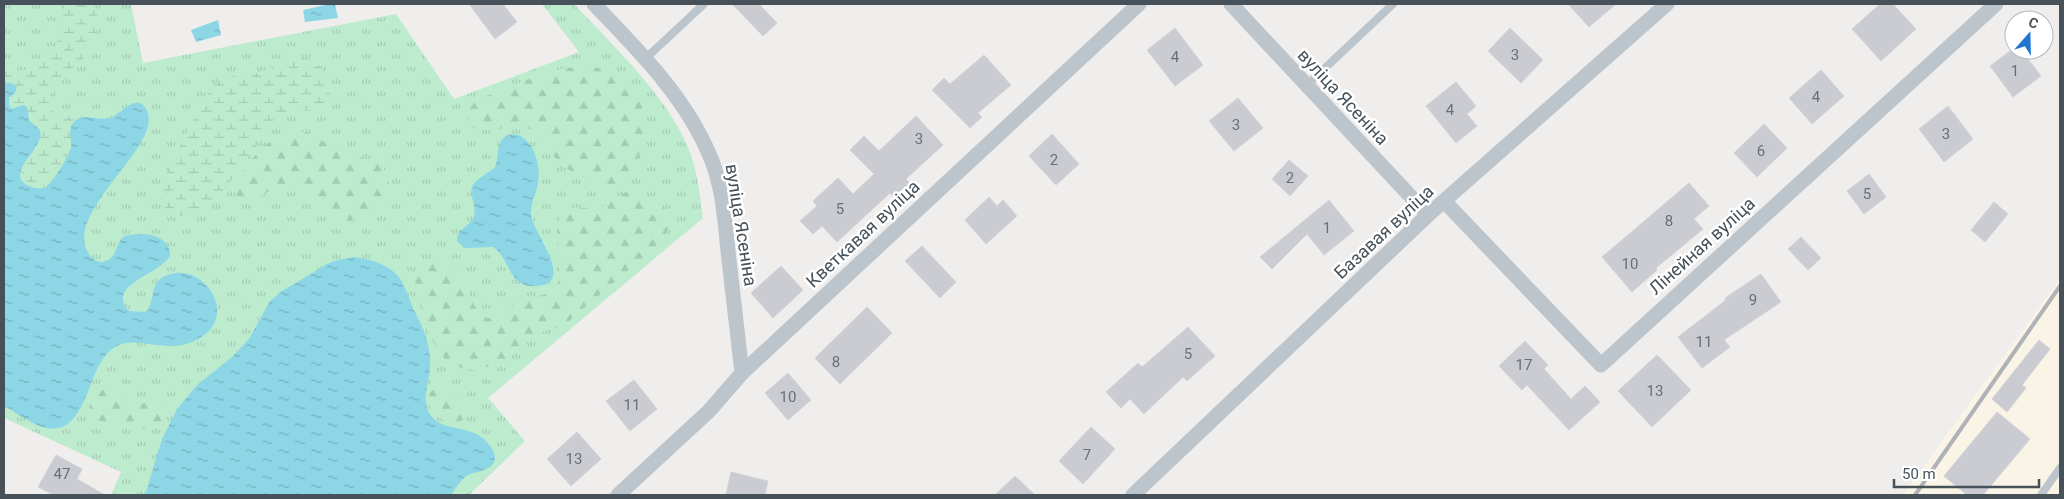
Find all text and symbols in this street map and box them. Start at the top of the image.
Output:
north arrow [2004,10,2054,60]
text: С [2026,14,2040,32]
street label: вуліца Ясеніна [1294,44,1393,149]
house number: 3 [1511,46,1519,64]
house number: 4 [1171,48,1180,66]
house number: 1 [2011,62,2019,80]
house number: 4 [1812,88,1821,106]
house number: 4 [1446,101,1455,119]
house number: 3 [1232,116,1240,134]
house number: 3 [1942,125,1950,143]
house number: 3 [915,130,923,148]
house number: 6 [1757,142,1765,160]
house number: 2 [1050,151,1058,169]
street label: вуліца Ясеніна [721,162,762,288]
house number: 2 [1286,169,1294,187]
street label: Кветкавая вуліца [802,176,924,292]
street label: Базавая вуліца [1330,180,1438,283]
house number: 5 [1863,185,1871,203]
street label: Лінейная вуліца [1644,192,1759,299]
house number: 5 [836,200,844,218]
house number: 8 [1665,212,1673,230]
house number: 1 [1323,219,1331,237]
house number: 10 [1622,255,1638,273]
house number: 9 [1749,291,1757,309]
house number: 11 [1696,333,1712,351]
house number: 5 [1184,345,1192,363]
house number: 8 [832,353,840,371]
house number: 17 [1516,356,1532,374]
house number: 13 [1647,382,1663,400]
house number: 10 [780,388,796,406]
house number: 11 [624,396,640,414]
house number: 7 [1083,446,1091,464]
house number: 13 [566,450,582,468]
scale bar [1894,456,2039,488]
house number: 47 [54,465,70,483]
text: 50 m [1902,465,1936,483]

